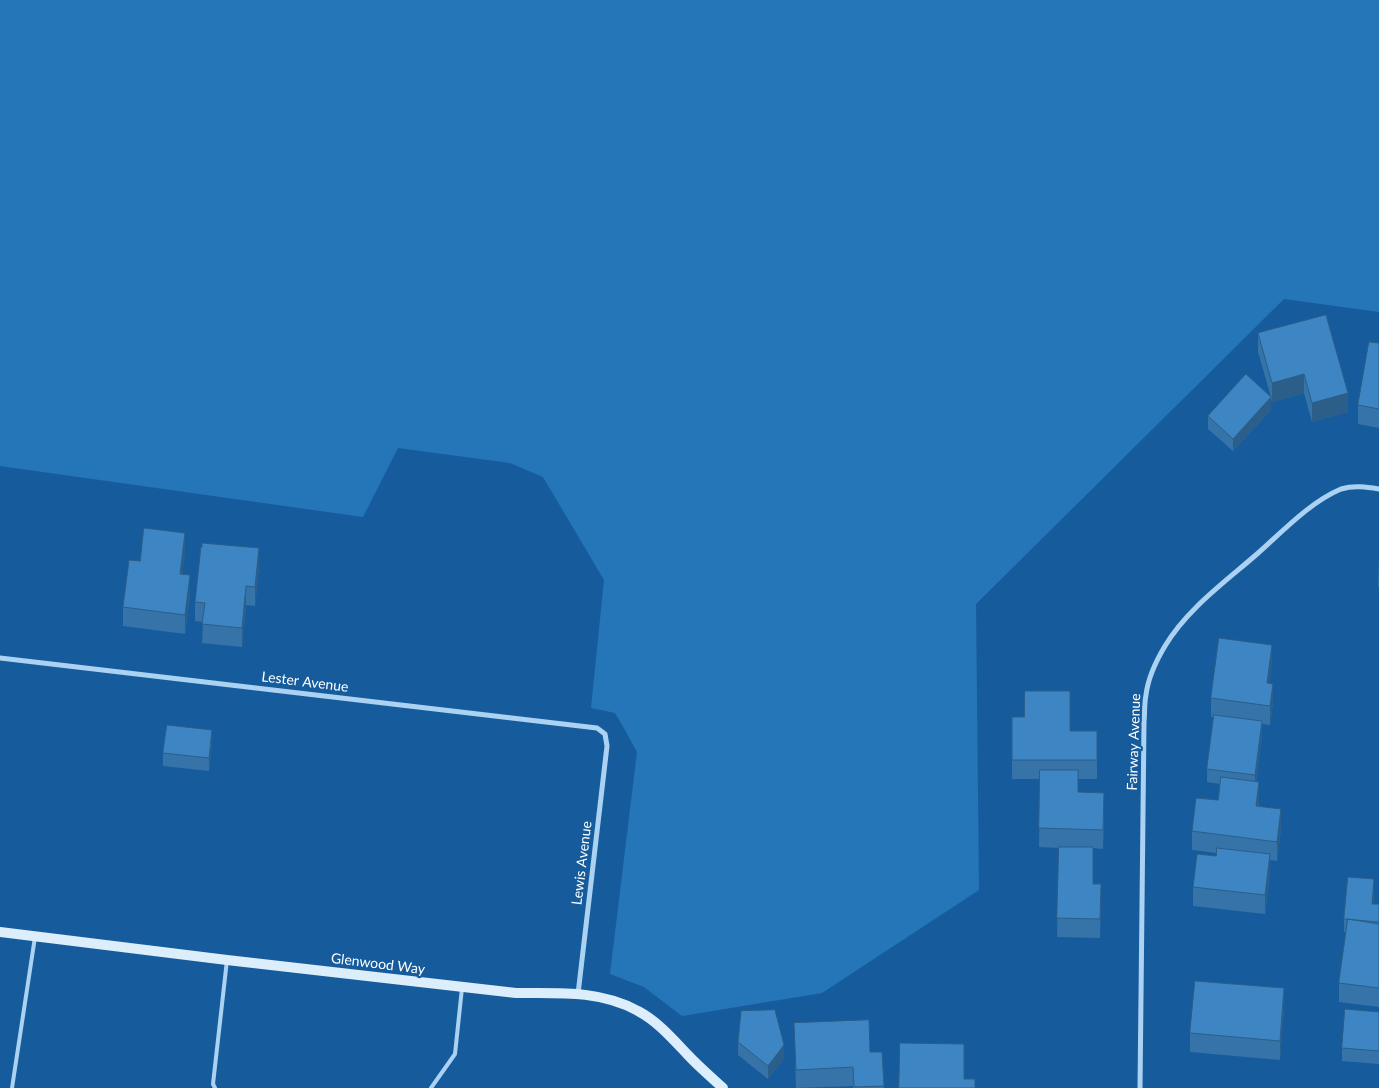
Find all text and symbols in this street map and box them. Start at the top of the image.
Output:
street label: Lester Avenue [261,668,349,696]
street label: Fairway Avenue [1124,693,1144,791]
street label: Lewis Avenue [569,820,595,906]
street label: Glenwood Way [330,950,426,978]

